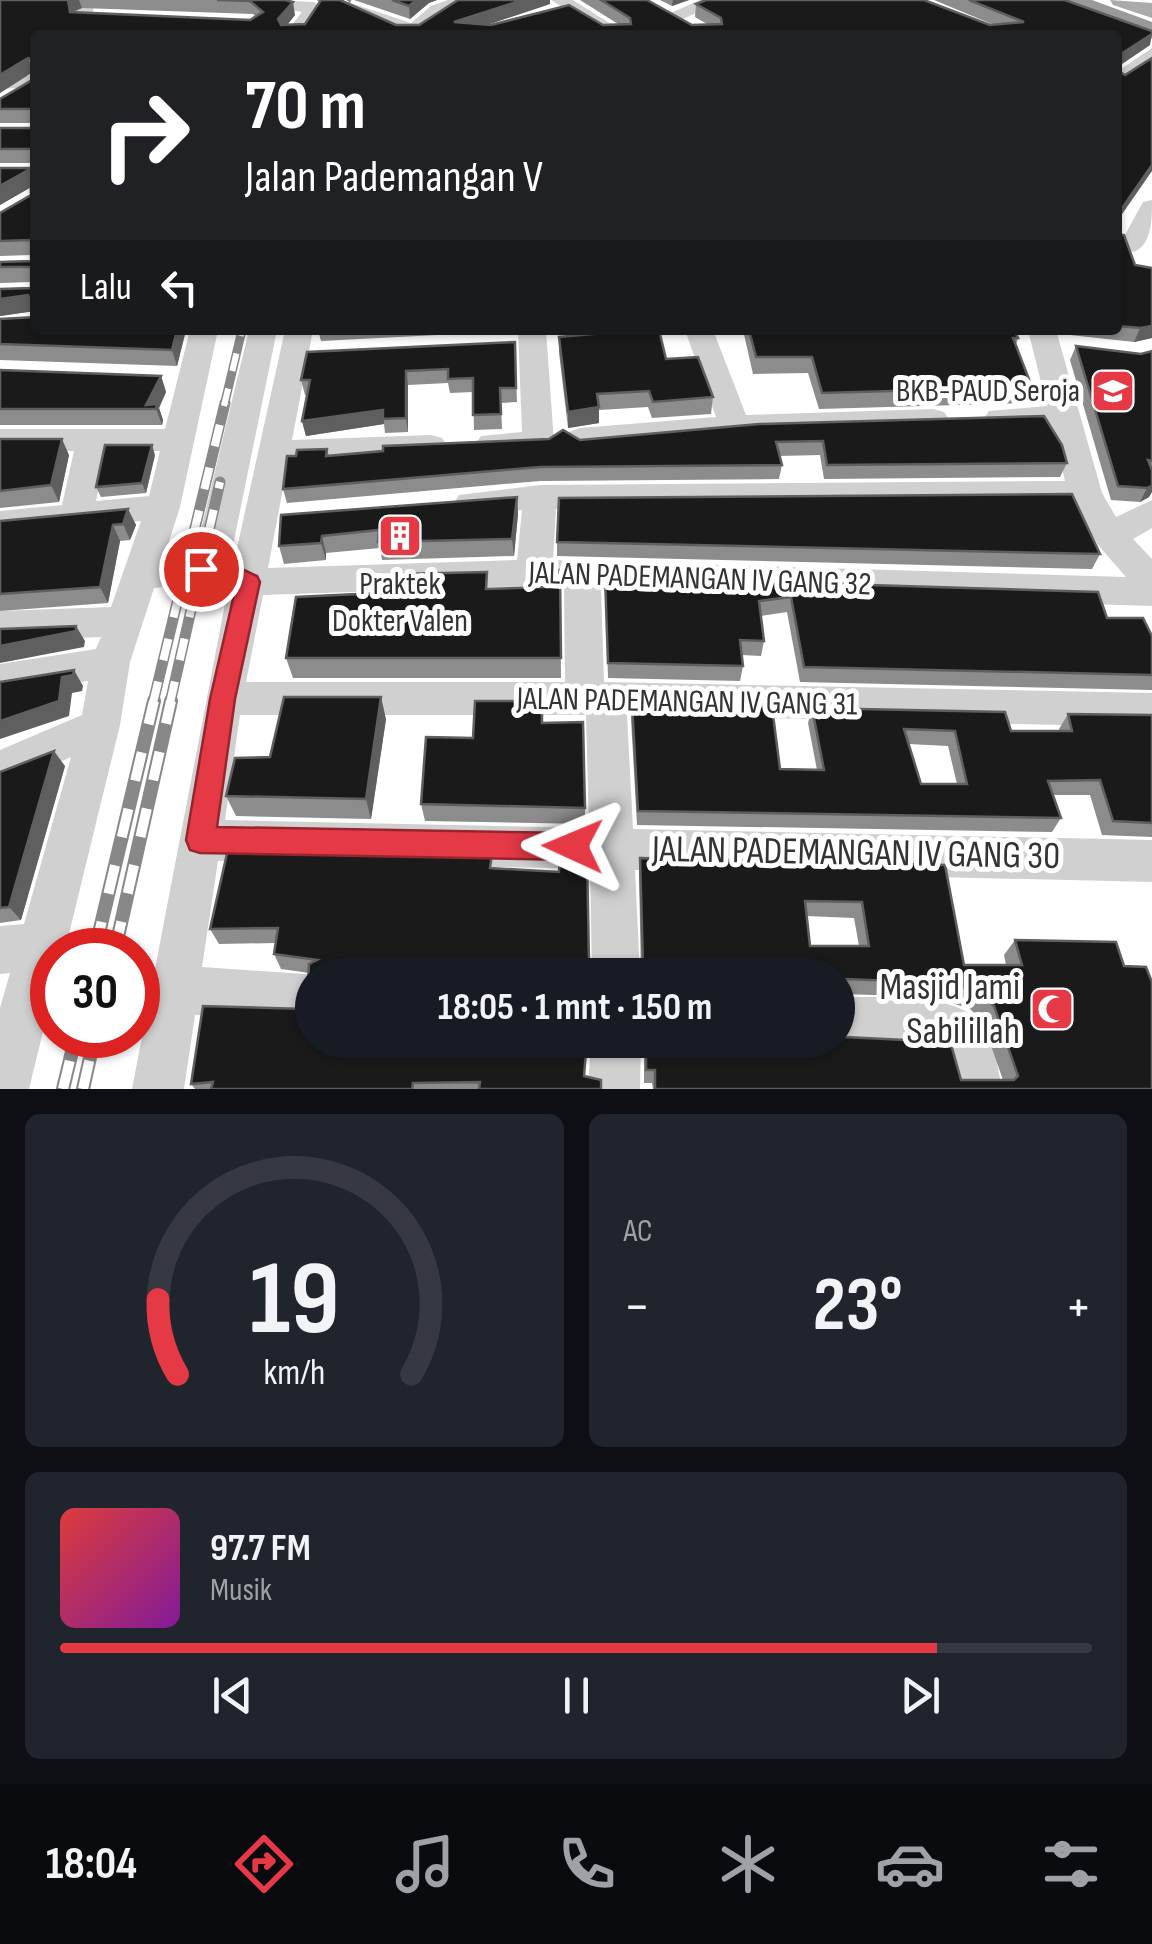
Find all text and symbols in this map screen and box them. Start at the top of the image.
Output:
text: 70 m [245,65,366,149]
icon: right [80,70,210,200]
text: Jalan Pademangan V [245,150,543,205]
icon: left [152,260,207,315]
text: Lalu [80,265,132,310]
school or university icon: BKB-PAUD Seroja [1090,368,1136,414]
place label: BKB-PAUD Seroja [896,372,1080,411]
building icon: Praktek Dokter Valen [377,513,423,559]
pin [159,527,244,612]
icon: arrive [174,542,229,597]
street label: JALAN PADEMANGAN IV GANG 32 [527,553,872,604]
place label: Praktek Dokter Valen [332,565,468,641]
street label: JALAN PADEMANGAN IV GANG 31 [515,680,858,724]
position arrow [521,794,625,898]
street label: JALAN PADEMANGAN IV GANG 30 [650,827,1061,879]
speed limit sign: 30 [30,928,160,1058]
place label: Masjid Jami Sabilillah [880,965,1020,1054]
text: 18:05 · 1 mnt · 150 m [438,985,712,1030]
mosque icon: Masjid Jami Sabilillah [1029,986,1075,1032]
text: AC [624,1212,652,1251]
text: 19 [249,1238,339,1363]
text: 23° [813,1261,903,1352]
text: − [624,1274,650,1341]
text: + [1065,1274,1092,1341]
text: km/h [263,1352,325,1395]
text: 97.7 FM [210,1526,311,1571]
text: Musik [210,1571,272,1610]
icon: previous [205,1668,260,1723]
icon: pause [549,1668,604,1723]
icon: next [893,1668,948,1723]
icon: directions [229,1829,299,1899]
icon: music [390,1829,460,1899]
icon: phone [552,1829,622,1899]
icon: climate [713,1829,783,1899]
icon: car [875,1829,945,1899]
icon: filters [1036,1829,1106,1899]
text: 18:04 [46,1837,137,1892]

